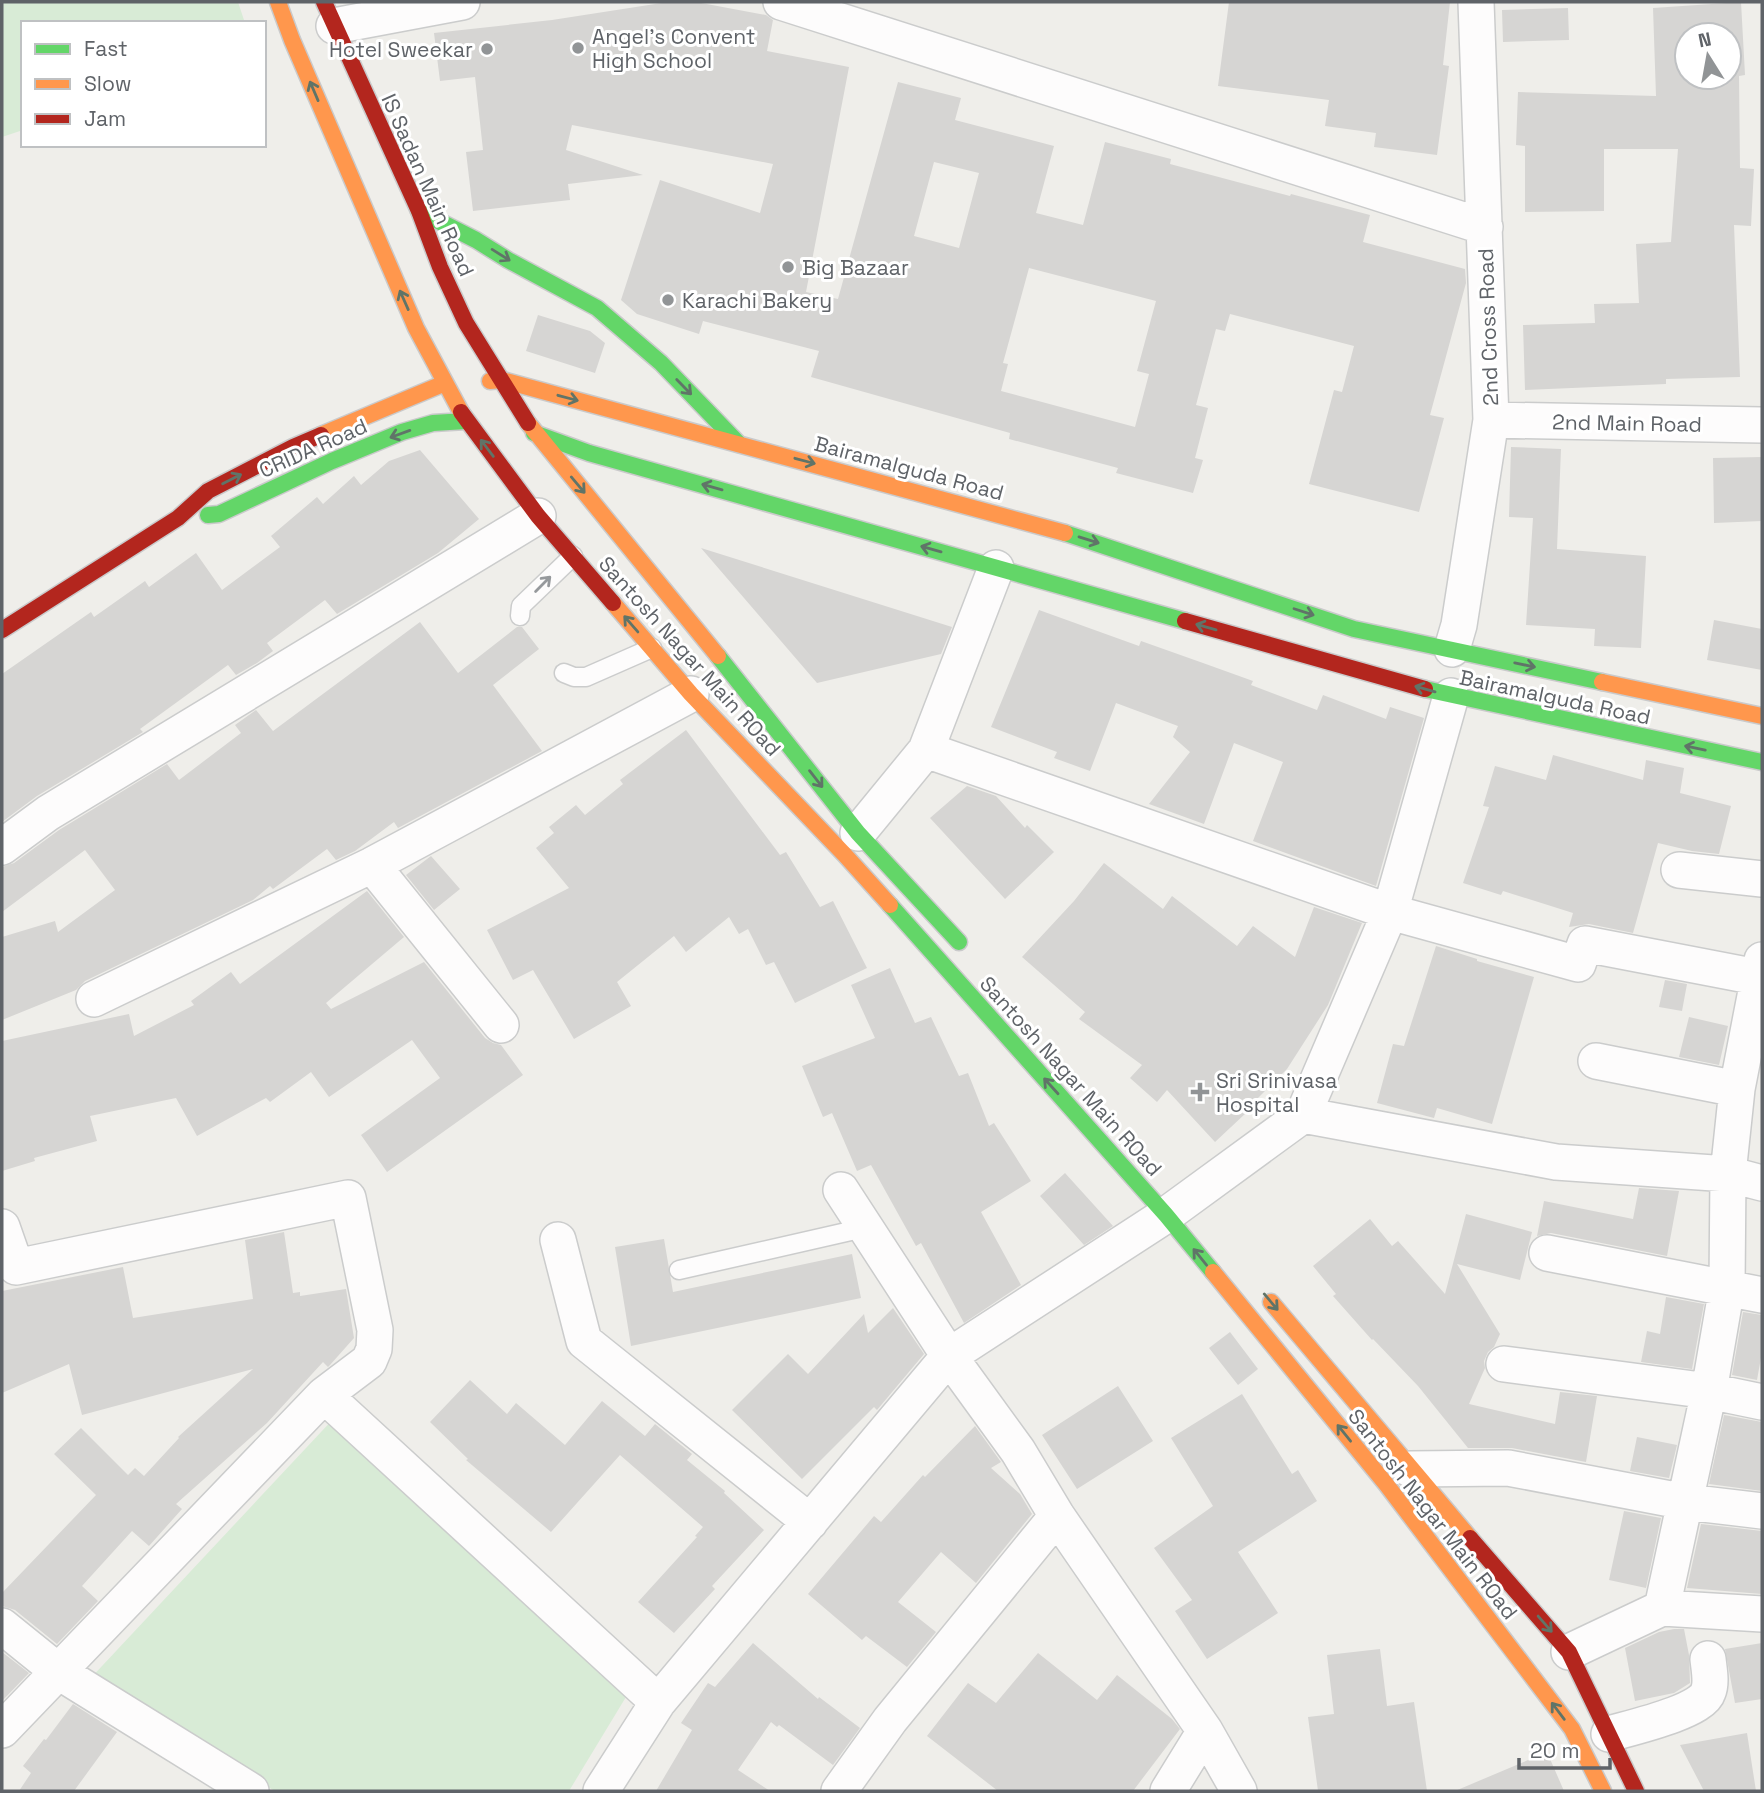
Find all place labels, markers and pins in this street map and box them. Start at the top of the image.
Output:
place label: Angel's Convent High School [592,23,755,74]
place label: Hotel Sweekar [329,36,473,63]
marker: Angel's Convent High School [570,40,586,56]
marker: Hotel Sweekar [479,41,495,57]
place label: Big Bazaar [802,254,909,281]
marker: Big Bazaar [780,259,796,275]
place label: Karachi Bakery [682,287,832,314]
marker: Karachi Bakery [660,292,676,308]
place label: Sri Srinivasa Hospital [1216,1067,1337,1118]
marker: Sri Srinivasa Hospital [1190,1082,1210,1102]

